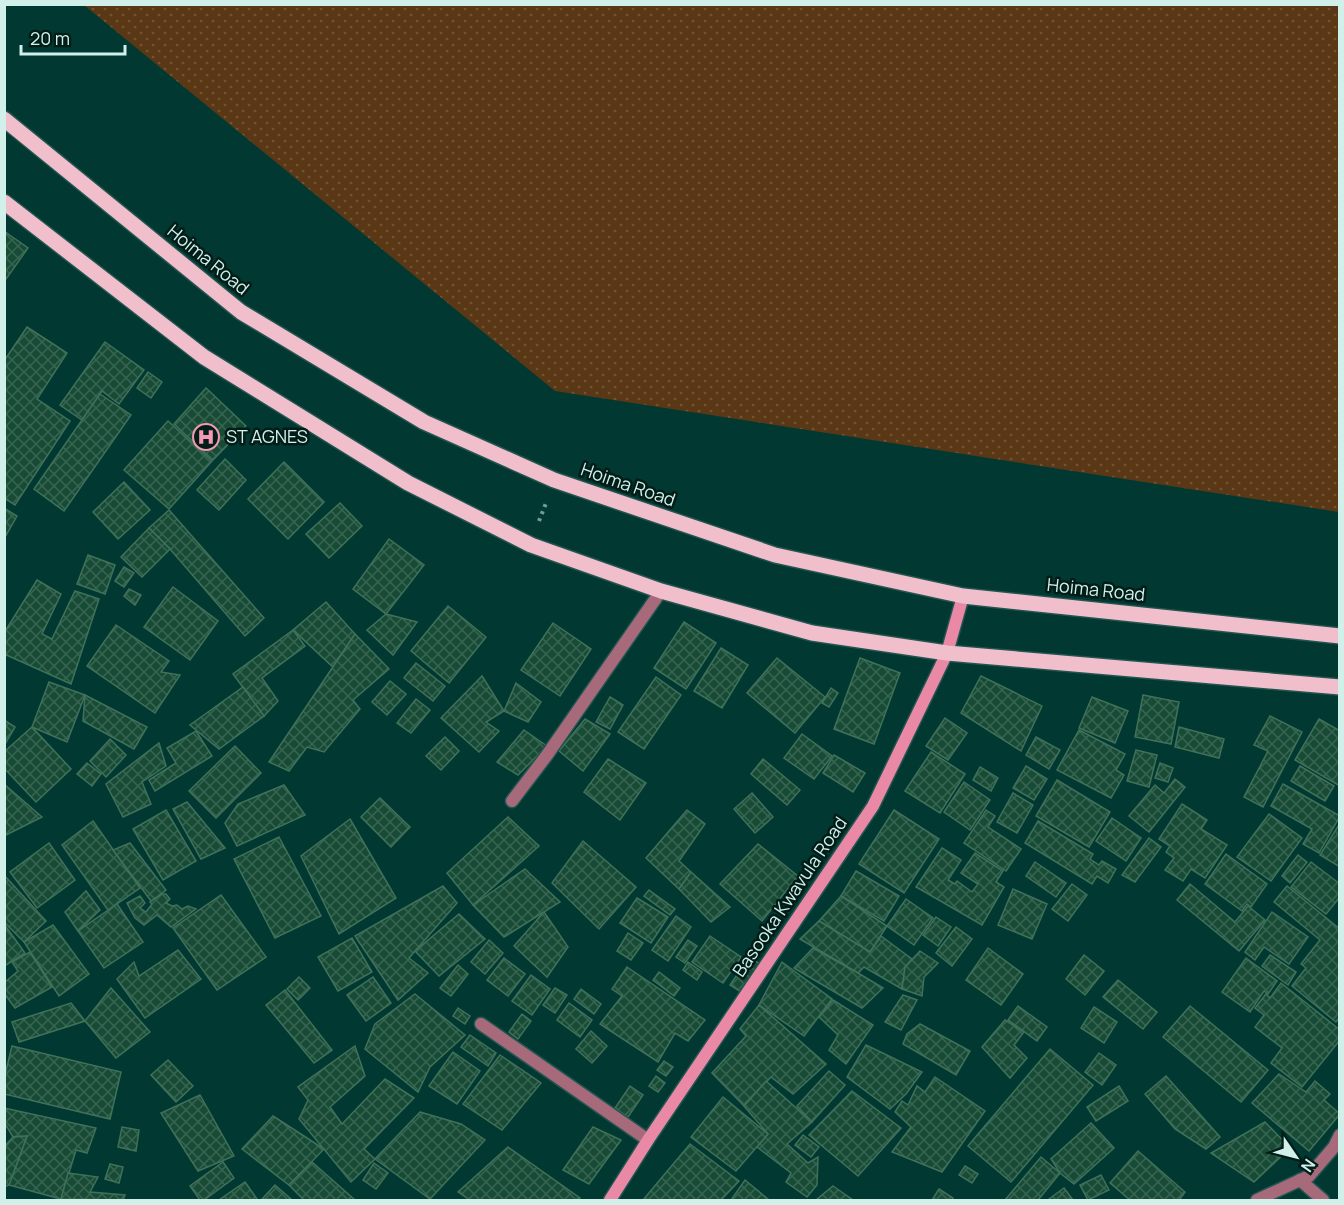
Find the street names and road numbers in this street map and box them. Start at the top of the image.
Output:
street label: Hoima Road [163,219,255,300]
street label: Hoima Road [578,457,679,511]
street label: Hoima Road [1046,572,1146,606]
street label: Basooka Kwavula Road [727,812,852,981]

